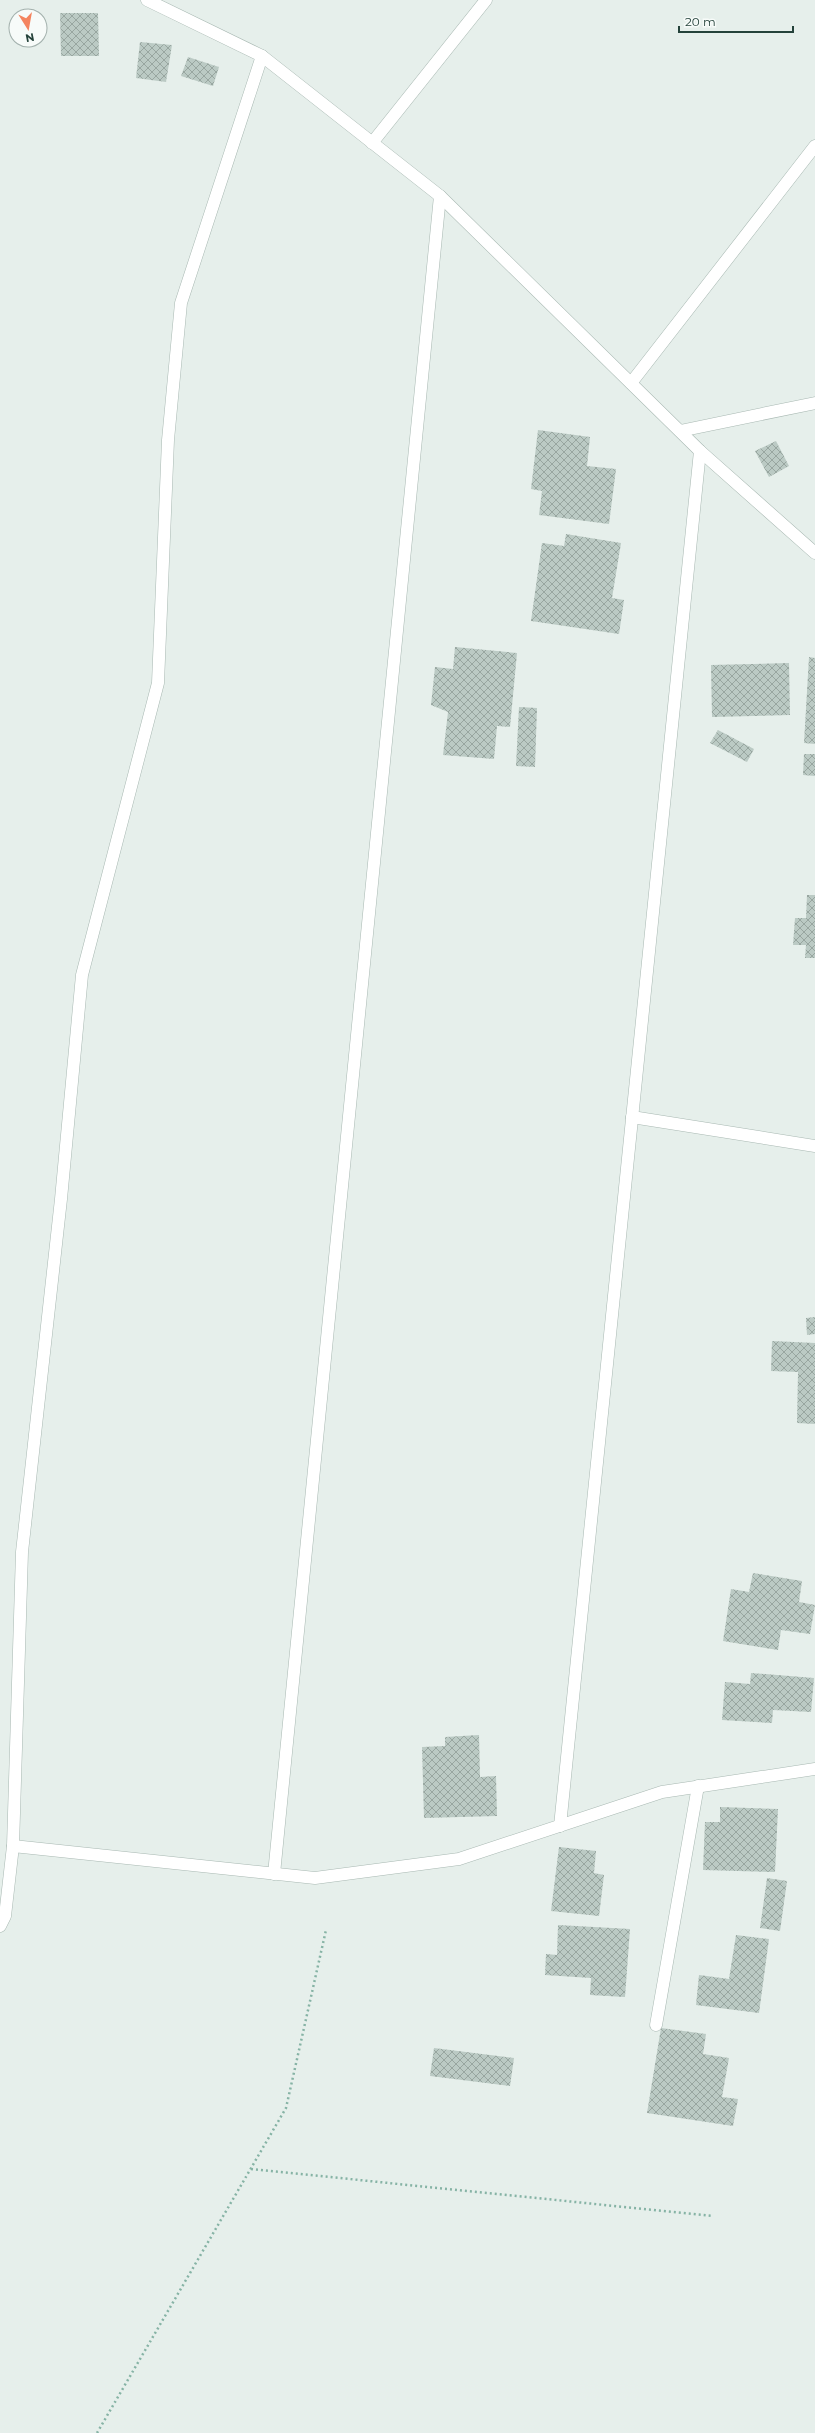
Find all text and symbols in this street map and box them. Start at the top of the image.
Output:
north arrow [8,8,48,48]
scale bar [679,8,793,34]
text: 20 m [685,14,716,29]
text: N [24,30,36,46]

